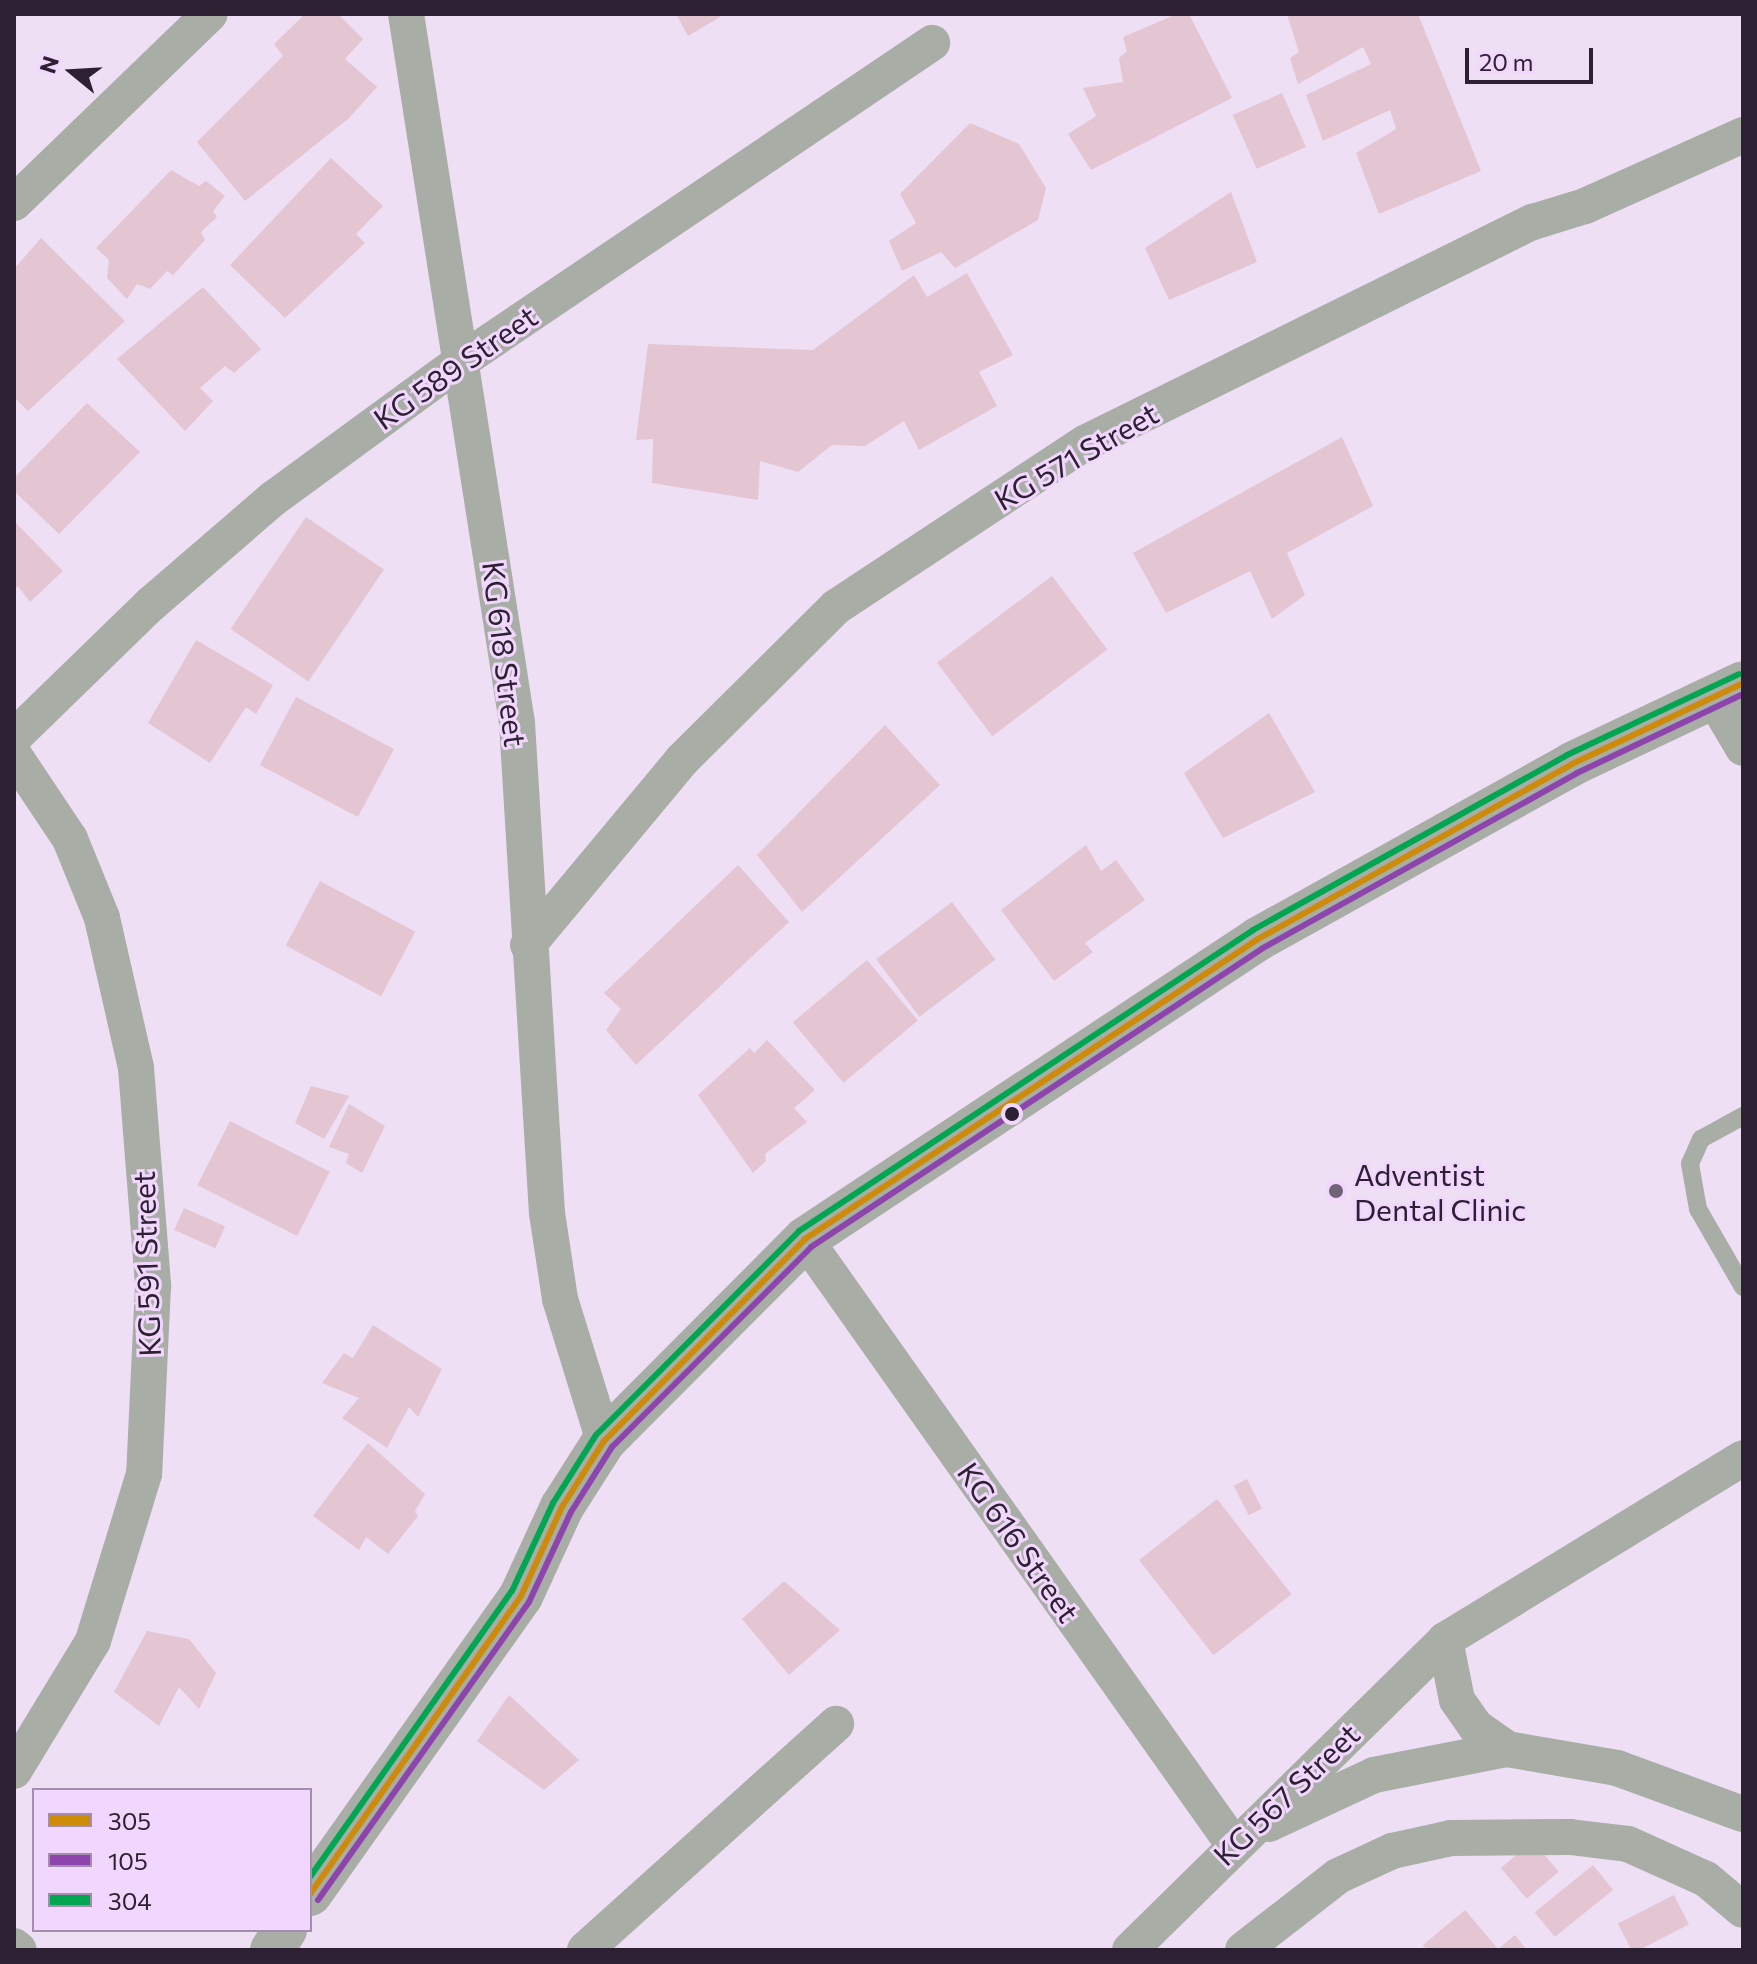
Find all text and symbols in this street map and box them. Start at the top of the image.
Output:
north arrow [32,32,112,112]
scale bar [1469,32,1597,82]
text: 20 m [1479,47,1533,76]
text: N [33,52,64,76]
street label: KG 589 Street [366,297,544,437]
street label: KG 571 Street [988,395,1164,517]
street label: KG 618 Street [476,559,534,749]
unlabelled marker [1004,1106,1020,1122]
place label: Adventist Dental Clinic [1354,1156,1526,1226]
street label: KG 591 Street [125,1171,167,1357]
marker: Adventist Dental Clinic [1325,1180,1347,1202]
street label: KG 616 Street [951,1455,1087,1629]
street label: KG 567 Street [1206,1716,1366,1872]
legend [32,1788,312,1932]
text: 305 [108,1806,151,1835]
text: 105 [108,1846,148,1875]
text: 304 [108,1886,152,1915]

